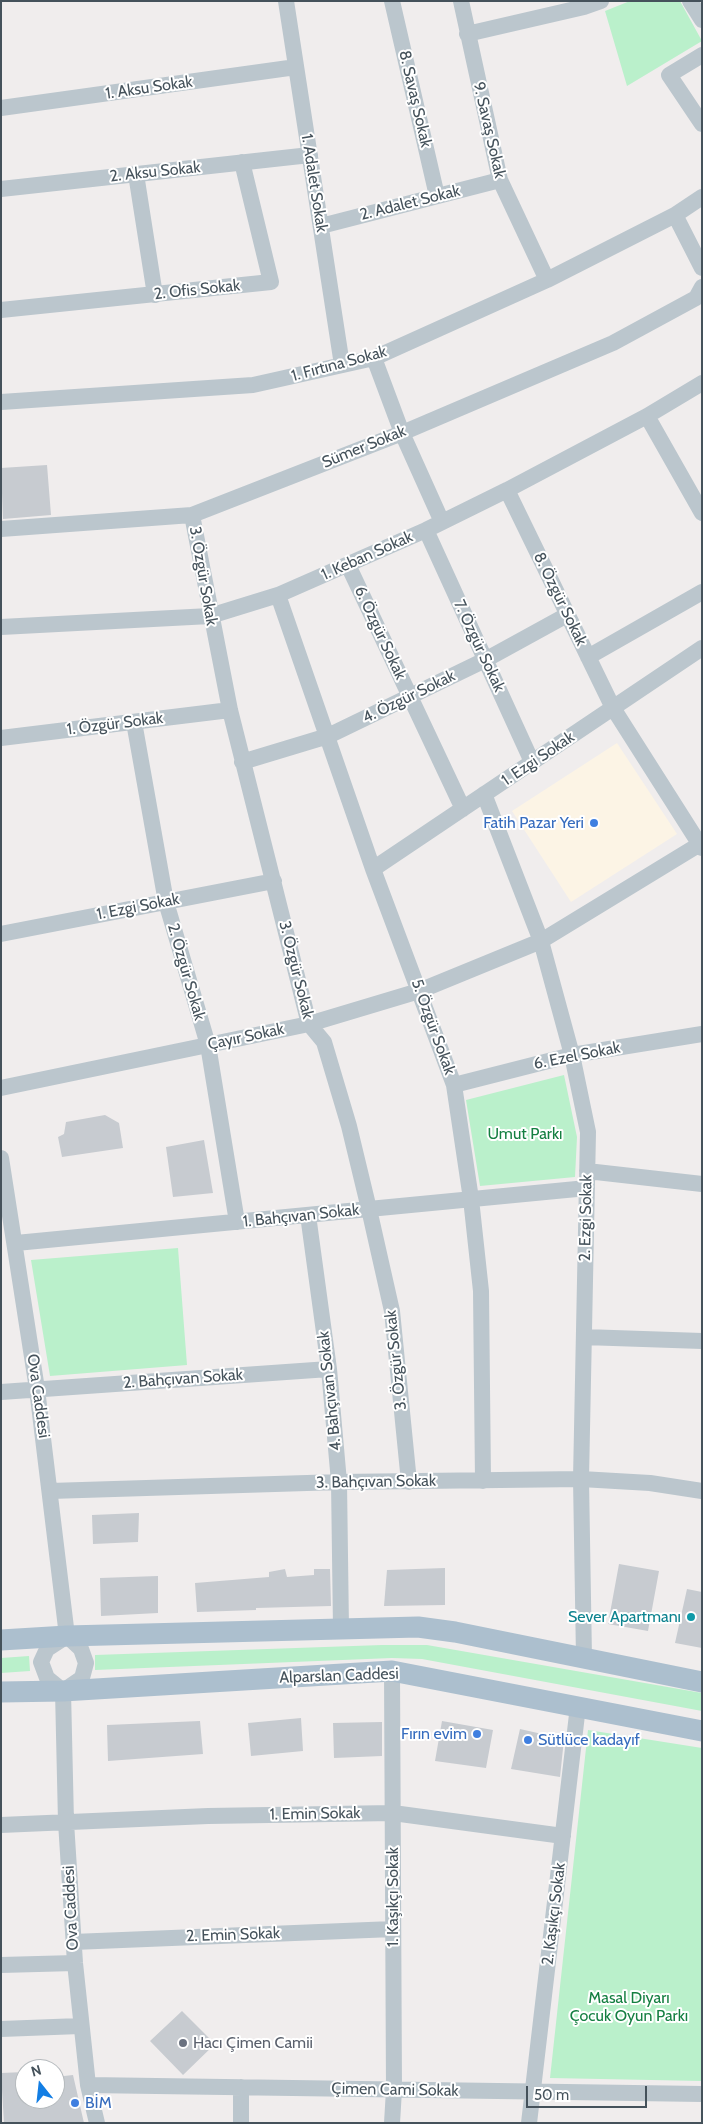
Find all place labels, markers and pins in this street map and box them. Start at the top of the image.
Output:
place label: Fatih Pazar Yeri [483,813,584,833]
marker: Fatih Pazar Yeri [588,817,600,829]
place label: Sever Apartmanı [568,1607,681,1627]
marker: Sever Apartmanı [685,1611,697,1623]
place label: Fırın evim [401,1724,467,1744]
marker: Fırın evim [471,1728,483,1740]
place label: Sütlüce kadayıf [538,1730,640,1750]
marker: Sütlüce kadayıf [522,1734,534,1746]
place label: Hacı Çimen Camii [193,2033,313,2053]
marker: Hacı Çimen Camii [177,2037,189,2049]
place label: BİM [85,2093,112,2113]
marker: BİM [69,2097,81,2109]

